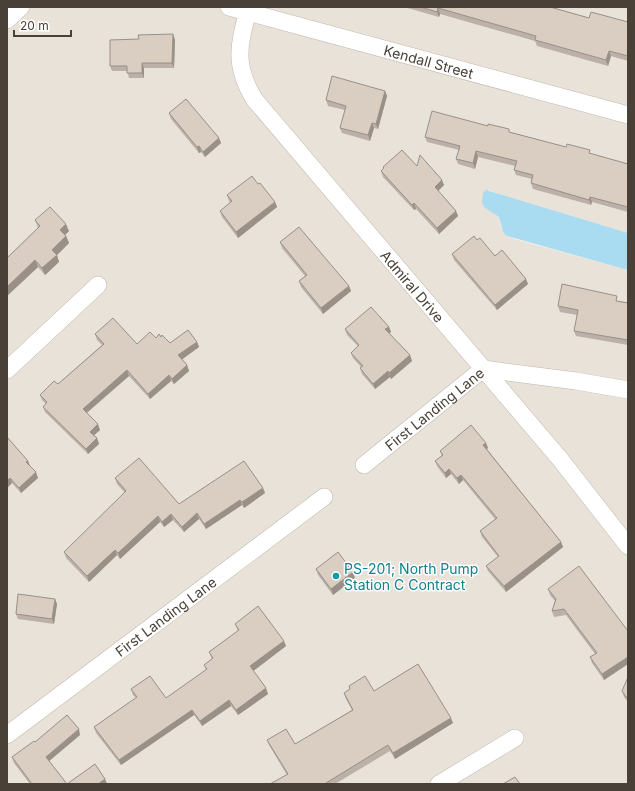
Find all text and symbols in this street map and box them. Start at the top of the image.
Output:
scale bar [14,12,71,38]
text: 20 m [20,18,49,33]
street label: Kendall Street [382,41,476,81]
street label: Admiral Drive [377,246,448,325]
street label: First Landing Lane [381,364,487,453]
place label: PS-201; North Pump Station C Contract [344,560,478,593]
marker: PS-201; North Pump Station C Contract [331,571,341,581]
street label: First Landing Lane [111,573,219,660]

